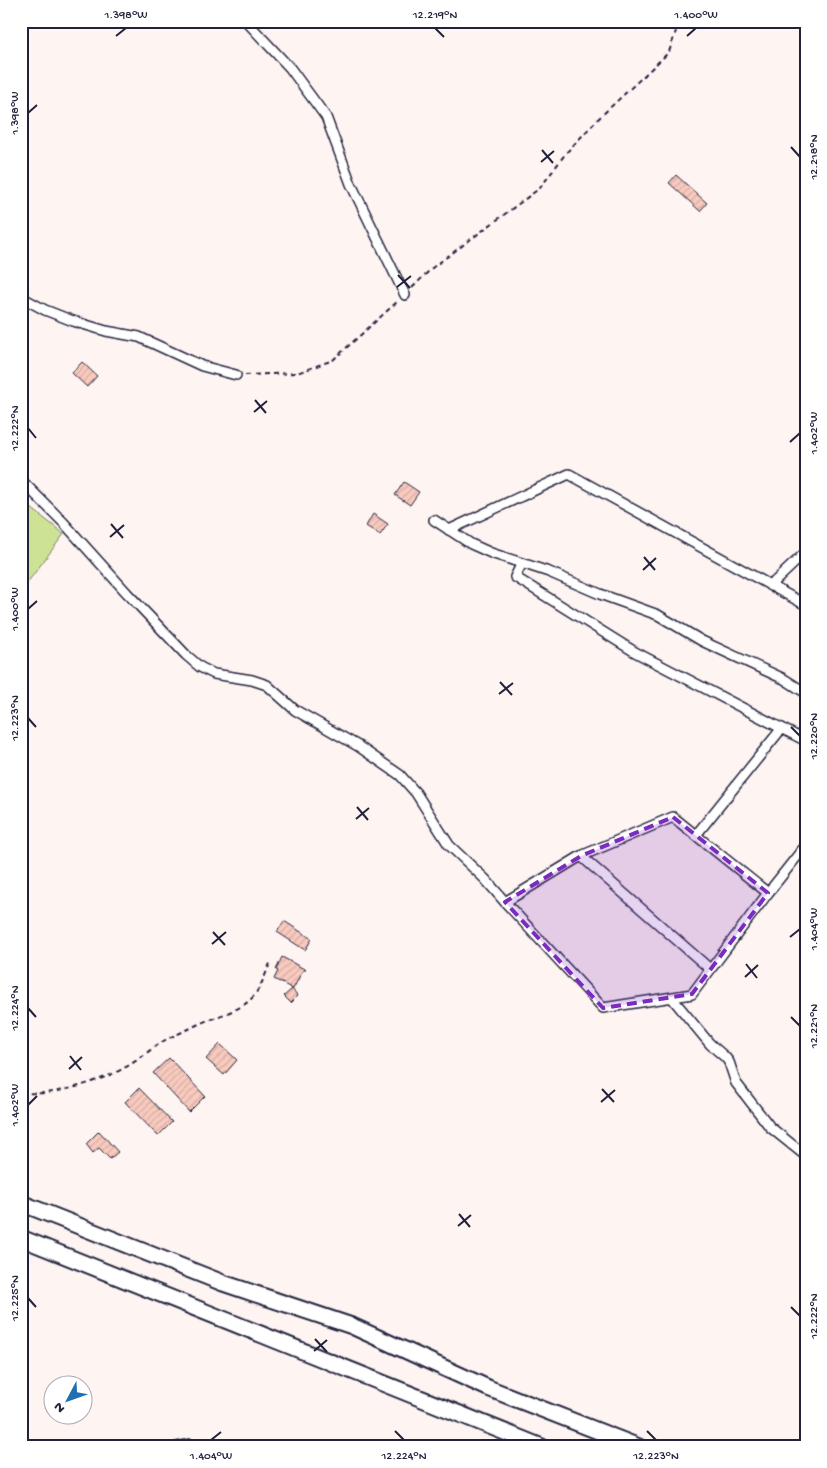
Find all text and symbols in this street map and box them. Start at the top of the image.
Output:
text: 1.398°W [103,9,148,23]
text: 12.219°N [412,9,457,23]
text: 1.400°W [673,9,718,23]
text: 1.398°W [9,91,23,136]
text: 12.218°N [808,134,822,181]
text: 12.222°N [9,405,23,452]
text: 1.402°W [808,412,822,455]
text: 1.400°W [9,587,23,632]
text: 12.223°N [9,695,23,742]
text: 12.220°N [808,713,822,760]
text: 1.404°W [808,908,822,951]
text: 12.224°N [9,985,23,1032]
text: 12.221°N [808,1004,822,1049]
text: 1.402°W [9,1084,23,1127]
text: 12.225°N [9,1275,23,1322]
text: 12.222°N [808,1293,822,1340]
north arrow [42,1376,92,1426]
text: N [51,1398,69,1416]
text: 1.404°W [189,1450,232,1464]
text: 12.224°N [380,1450,427,1464]
text: 12.223°N [632,1450,679,1464]

